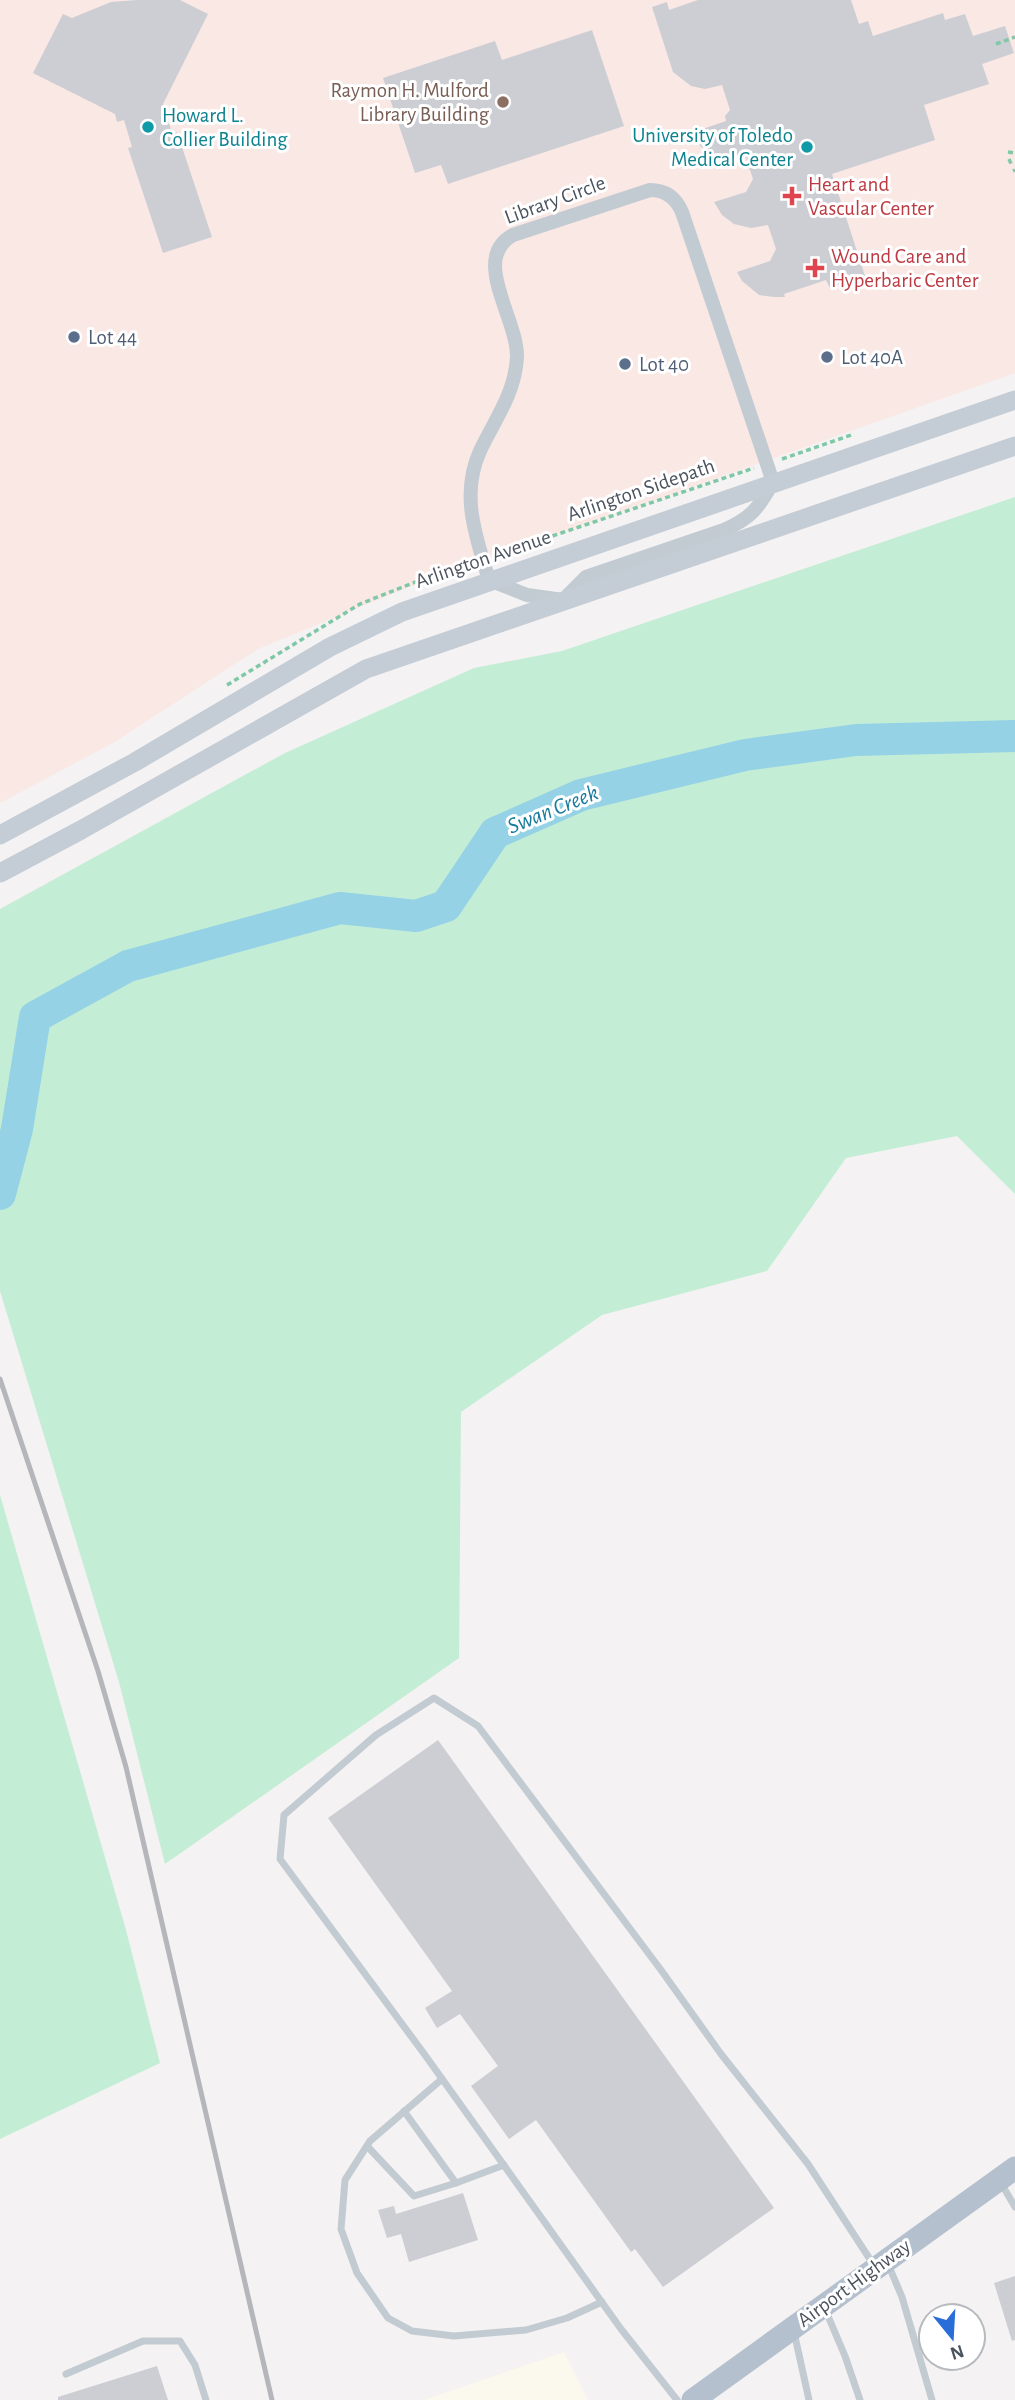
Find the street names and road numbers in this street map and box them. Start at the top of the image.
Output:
street label: Library Circle [502,172,608,228]
street label: Arlington Sidepath [565,455,717,525]
street label: Arlington Avenue [412,526,554,592]
street label: Airport Highway [794,2235,914,2331]

